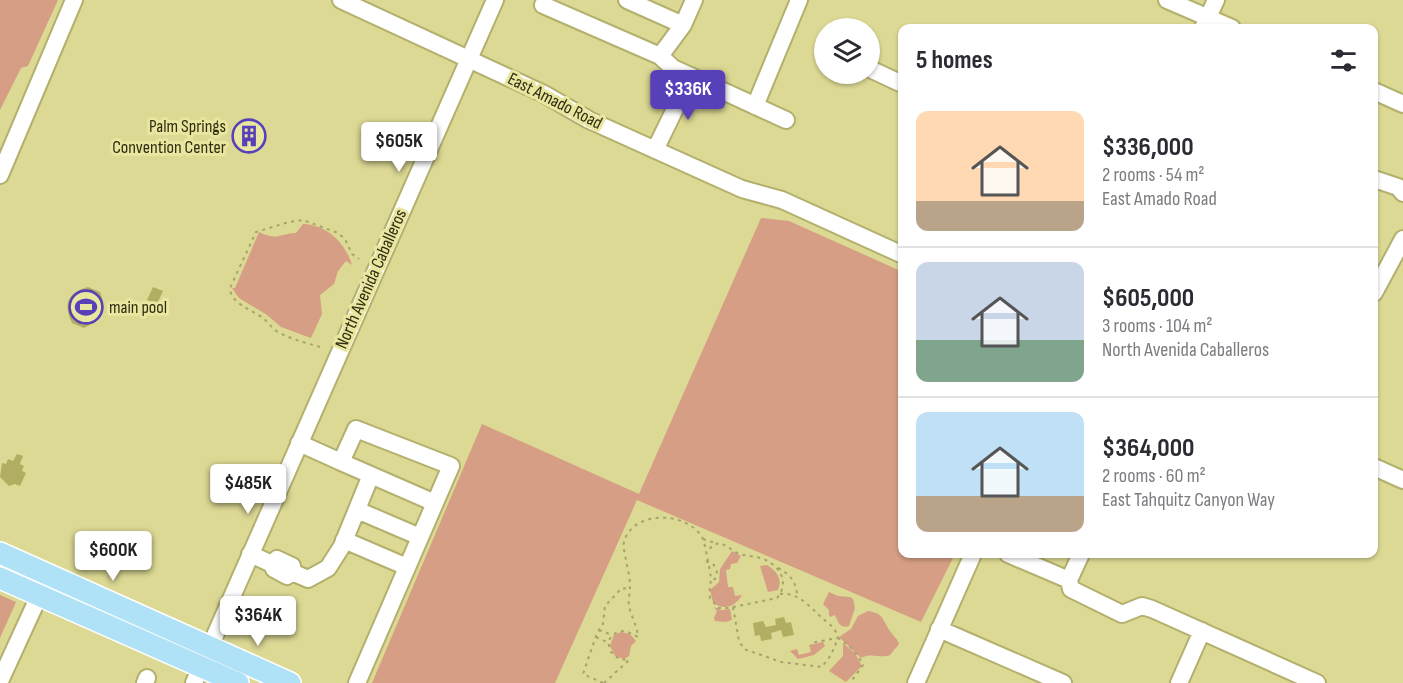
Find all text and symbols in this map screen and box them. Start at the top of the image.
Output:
map controls [814,18,880,84]
button: layers [814,18,880,84]
icon: filters [1327,44,1360,77]
text: 5 homes [916,45,993,76]
street label: East Amado Road [504,68,606,134]
pin: $336K [646,70,730,121]
text: $336K [664,77,712,101]
place label: Palm Springs Convention Center [112,116,226,158]
building icon: Palm Springs Convention Center [231,118,267,154]
pin: $605K [357,122,441,173]
text: $605K [375,129,423,153]
text: $336,000 [1102,132,1194,163]
icon: home [964,135,1036,207]
text: 2 rooms · 54 m² [1102,163,1204,187]
text: East Amado Road [1102,187,1217,211]
street label: North Avenida Caballeros [331,206,411,352]
text: $605,000 [1102,283,1194,314]
icon: home [964,286,1036,358]
sports icon: main pool [68,289,104,325]
place label: main pool [109,297,167,318]
text: 3 rooms · 104 m² [1102,314,1212,338]
text: North Avenida Caballeros [1102,338,1269,362]
text: $364,000 [1102,433,1194,464]
icon: home [964,436,1036,508]
pin: $485K [206,464,290,515]
text: 2 rooms · 60 m² [1102,464,1206,488]
text: $485K [224,471,272,495]
text: East Tahquitz Canyon Way [1102,488,1275,512]
pin: $600K [71,531,155,582]
text: $600K [89,538,137,562]
pin: $364K [216,596,300,647]
text: $364K [234,603,282,627]

